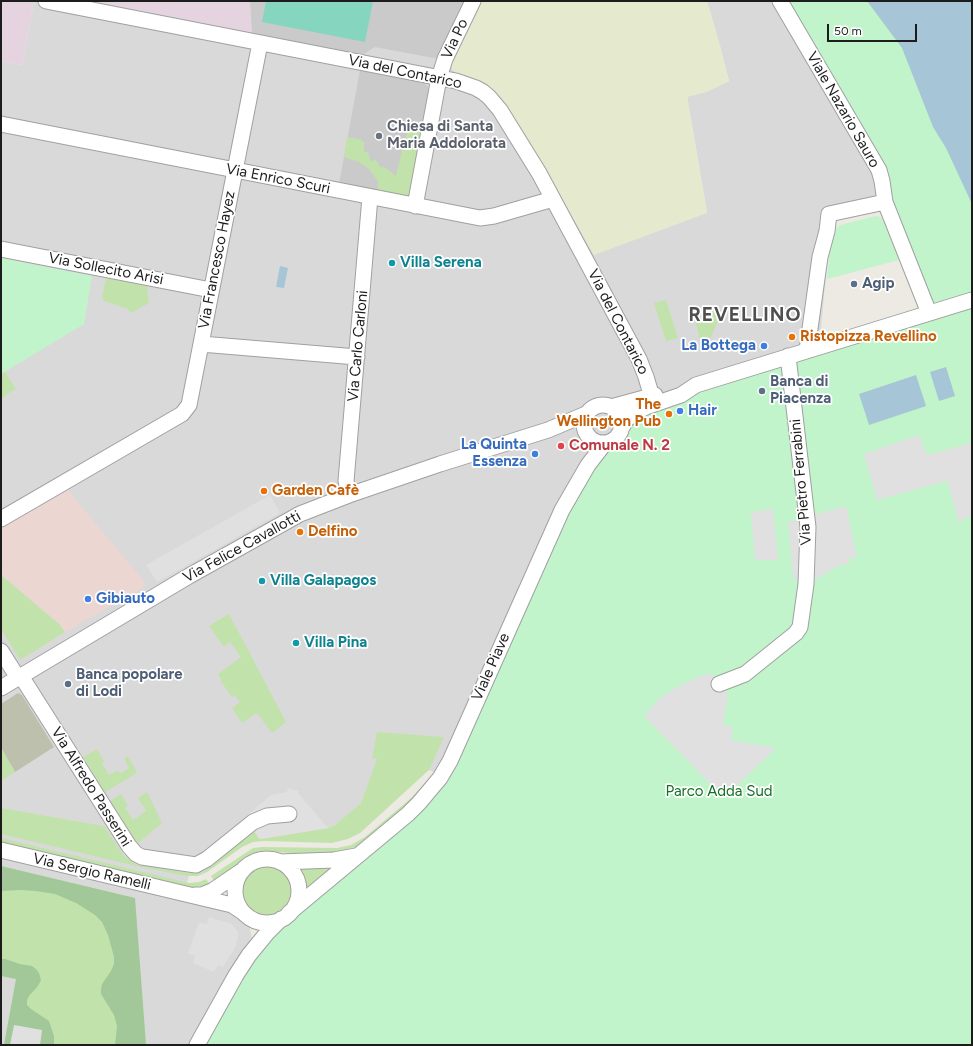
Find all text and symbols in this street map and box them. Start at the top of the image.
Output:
street label: Via Po [438,16,472,62]
scale bar [829,16,919,42]
text: 50 m [834,24,862,38]
street label: Viale Nazario Sauro [802,49,884,171]
street label: Via del Contarico [347,51,463,93]
place label: Chiesa di Santa Maria Addolorata [387,118,506,153]
marker: Chiesa di Santa Maria Addolorata [374,131,384,141]
street label: Via Enrico Scuri [224,160,332,198]
street label: Via Francesco Hayez [195,189,239,331]
street label: Via Sollecito Arisi [47,249,165,289]
place label: Villa Serena [400,254,482,272]
marker: Villa Serena [387,258,397,268]
street label: Via del Contarico [584,266,652,378]
place label: Agip [862,275,895,293]
marker: Agip [849,279,859,289]
street label: Via Carlo Carloni [344,290,372,402]
district label: REVELLINO [689,304,801,326]
place label: Ristopizza Revellino [800,328,937,346]
marker: Ristopizza Revellino [787,332,797,342]
place label: La Bottega [681,337,756,355]
marker: La Bottega [759,341,769,351]
place label: Banca di Piacenza [770,373,831,408]
marker: Banca di Piacenza [757,386,767,396]
place label: The Wellington Pub [557,396,661,431]
place label: Hair [688,402,717,420]
marker: Hair [675,406,685,416]
marker: The Wellington Pub [664,409,674,419]
street label: Via Pietro Ferrabini [787,418,815,546]
place label: La Quinta Essenza [461,436,527,471]
place label: Comunale N. 2 [569,437,670,455]
marker: Comunale N. 2 [556,441,566,451]
marker: La Quinta Essenza [530,449,540,459]
place label: Garden Cafè [272,482,359,500]
marker: Garden Cafè [259,486,269,496]
street label: Via Felice Cavallotti [180,507,304,587]
place label: Delfino [308,523,358,541]
marker: Delfino [295,527,305,537]
place label: Villa Galapagos [270,572,376,590]
marker: Villa Galapagos [257,576,267,586]
place label: Gibiauto [96,590,155,608]
marker: Gibiauto [83,594,93,604]
street label: Viale Piave [468,630,514,704]
place label: Villa Pina [304,634,367,652]
marker: Villa Pina [291,638,301,648]
place label: Banca popolare di Lodi [76,666,183,701]
marker: Banca popolare di Lodi [63,679,73,689]
street label: Via Alfredo Passerini [47,724,135,850]
park label: Parco Adda Sud [665,783,773,801]
street label: Via Sergio Ramelli [31,850,153,894]

